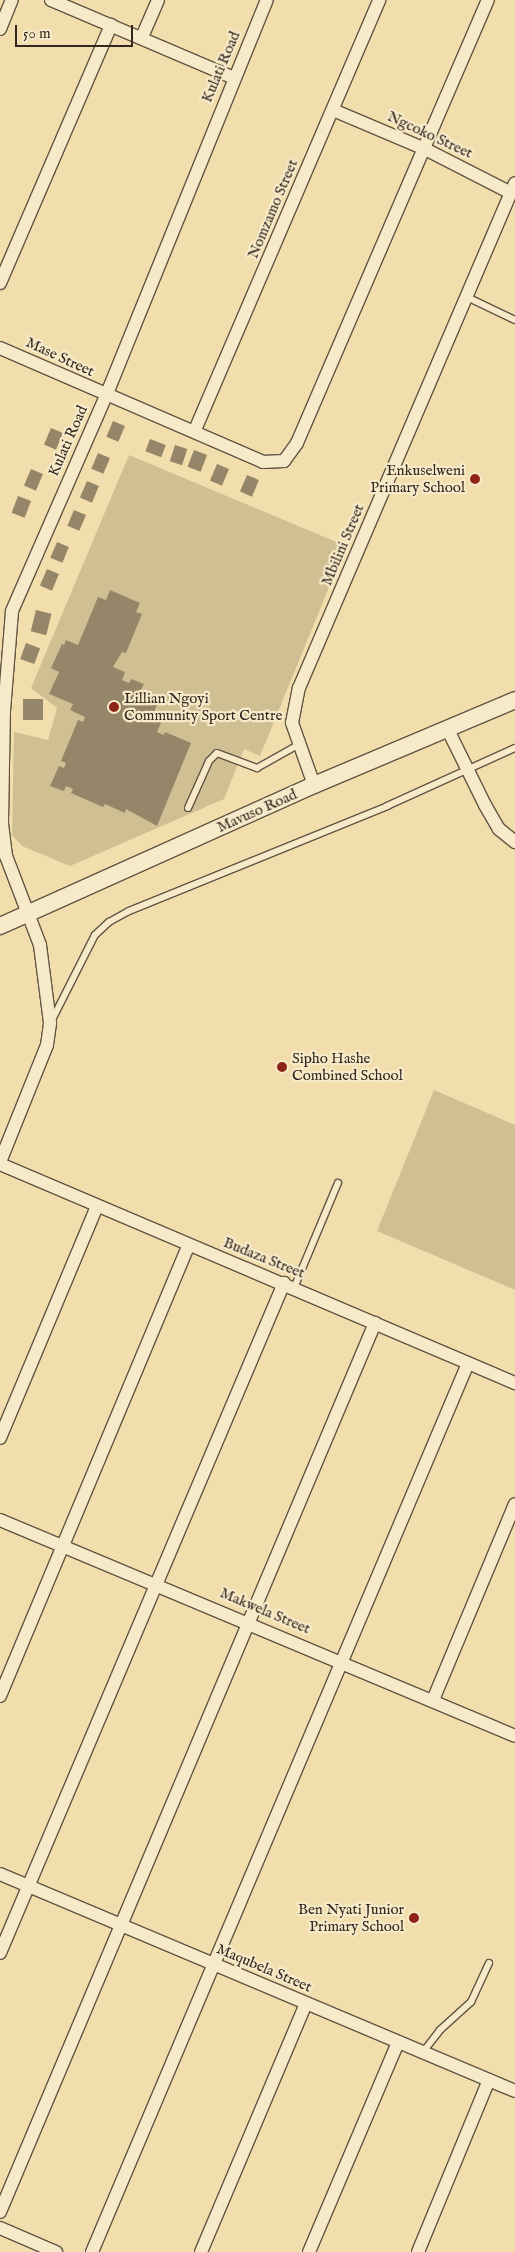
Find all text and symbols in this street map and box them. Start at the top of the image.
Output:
scale bar [18,15,135,47]
text: 50 m [23,24,51,43]
street label: Kulati Road [198,29,244,105]
street label: Ngcoko Street [385,107,475,163]
street label: Nomzamo Street [244,157,302,261]
street label: Mase Street [23,333,97,381]
street label: Kulati Road [44,403,92,479]
place label: Enkuselweni Primary School [370,461,465,496]
marker: Enkuselweni Primary School [469,473,481,485]
street label: Mbilini Street [318,502,368,588]
place label: Lillian Ngoyi Community Sport Centre [124,689,282,724]
marker: Lillian Ngoyi Community Sport Centre [108,701,120,713]
street label: Mavuso Road [214,785,300,837]
place label: Sipho Hashe Combined School [292,1049,403,1084]
marker: Sipho Hashe Combined School [276,1061,288,1073]
street label: Budaza Street [221,1234,307,1282]
street label: Makwela Street [217,1584,313,1638]
place label: Ben Nyati Junior Primary School [298,1900,404,1935]
marker: Ben Nyati Junior Primary School [408,1912,420,1924]
street label: Maqubela Street [214,1940,314,1996]

